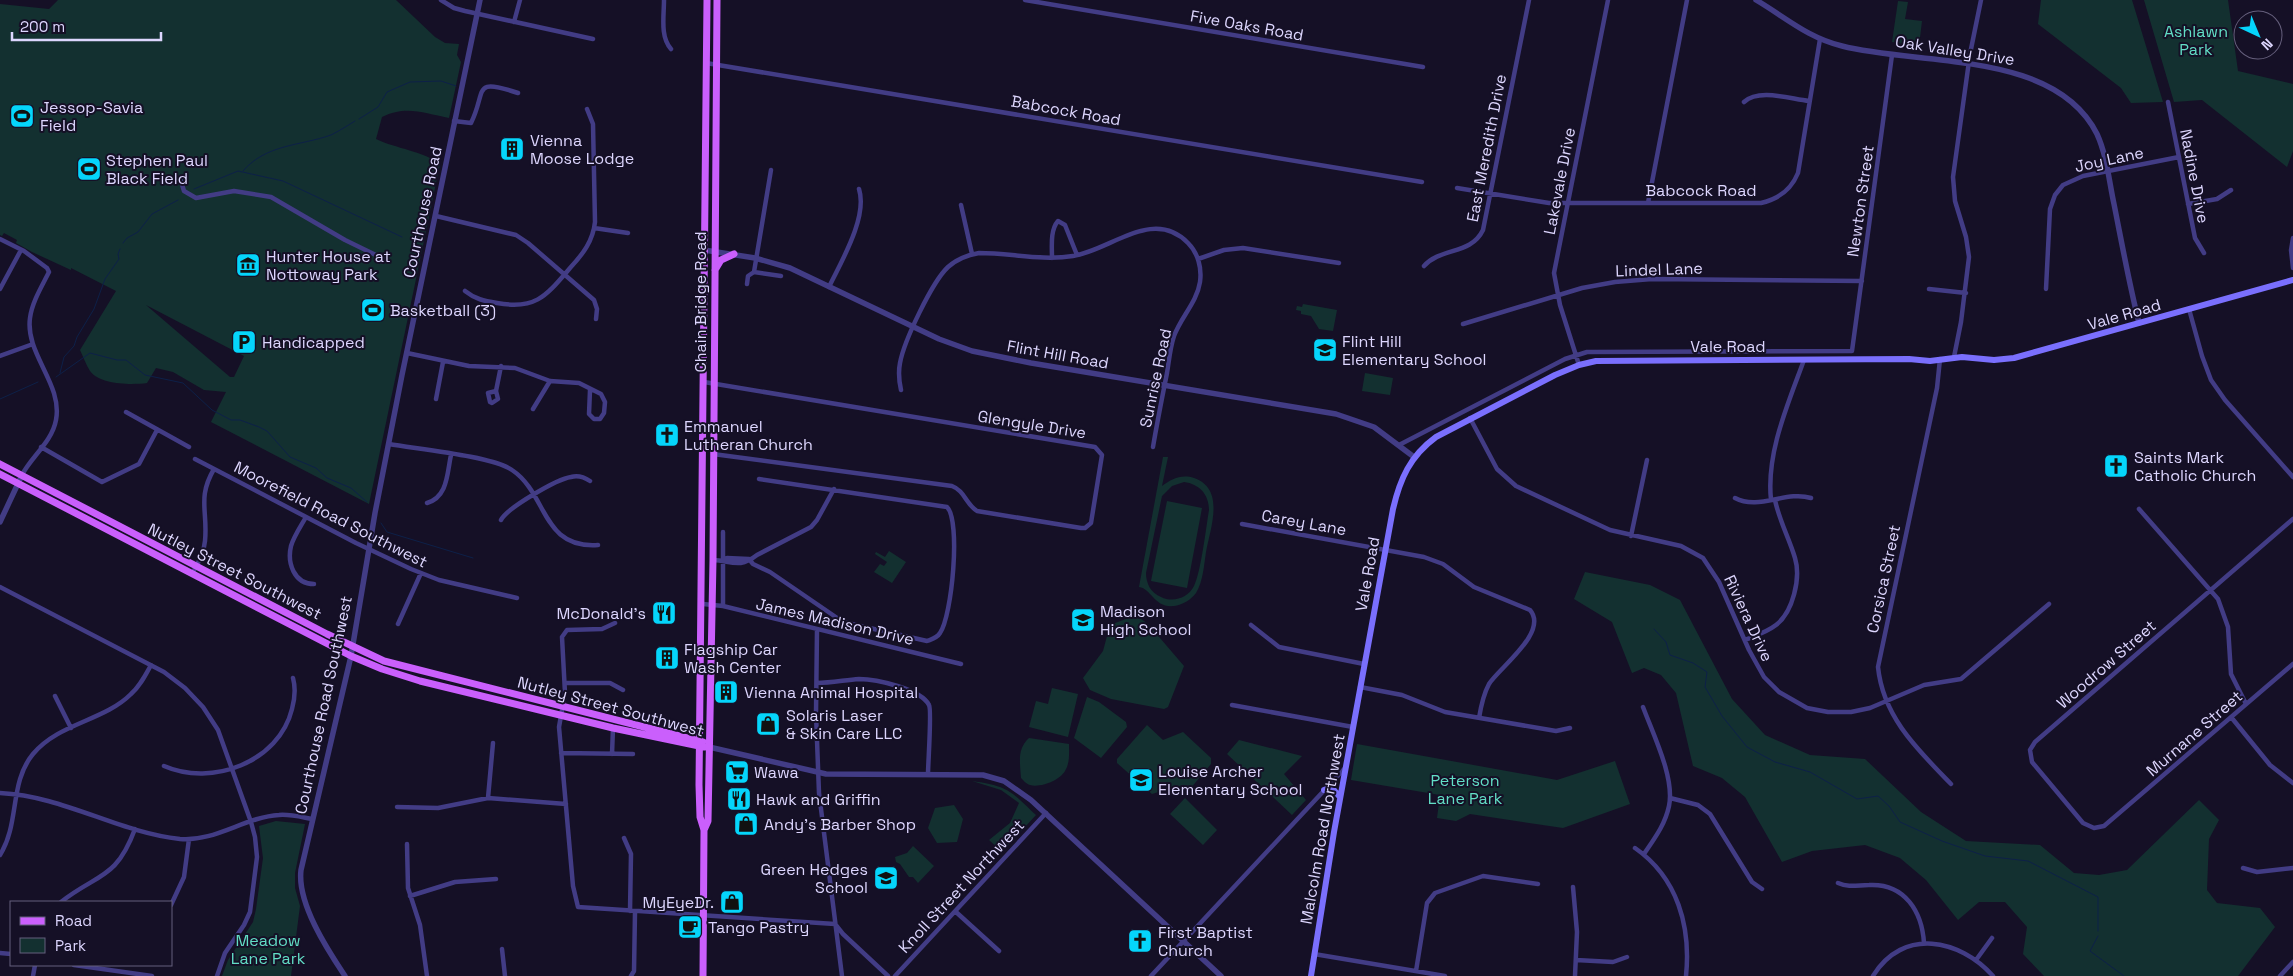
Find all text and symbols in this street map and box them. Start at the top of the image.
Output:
street label: Five Oaks Road [1189,5,1305,46]
scale bar [12,10,161,42]
north arrow [2233,10,2283,60]
text: 200 m [20,17,65,36]
park label: Ashlawn Park [2164,21,2228,60]
street label: Oak Valley Drive [1894,31,2016,70]
text: N [2257,35,2277,54]
street label: East Meredith Drive [1462,72,1511,224]
street label: Babcock Road [1009,91,1122,130]
place label: Jessop-Savia Field [40,97,143,136]
sports icon: Jessop-Savia Field [9,103,35,129]
street label: Lakevale Drive [1539,126,1580,236]
street label: Nadine Drive [2175,127,2214,225]
place label: Vienna Moose Lodge [530,130,634,169]
building icon: Vienna Moose Lodge [499,136,525,162]
street label: Joy Lane [2073,142,2146,177]
street label: Courthouse Road [398,144,447,280]
street label: Newton Street [1842,144,1879,258]
place label: Stephen Paul Black Field [106,150,208,189]
sports icon: Stephen Paul Black Field [76,156,102,182]
street label: Babcock Road [1645,180,1757,201]
street label: Chain Bridge Road [690,231,711,373]
place label: Hunter House at Nottoway Park [266,246,391,285]
museum icon: Hunter House at Nottoway Park [235,252,261,278]
street label: Lindel Lane [1615,257,1703,282]
street label: Vale Road [2085,294,2163,335]
sports icon: Basketball (3) [360,297,386,323]
place label: Basketball (3) [390,300,496,321]
street label: Sunrise Road [1135,327,1176,430]
parking icon: Handicapped [231,329,257,355]
place label: Flint Hill Elementary School [1342,331,1487,370]
place label: Handicapped [262,332,365,353]
street label: Flint Hill Road [1005,335,1111,374]
street label: Vale Road [1690,336,1766,357]
school or university icon: Flint Hill Elementary School [1312,337,1338,363]
street label: Glengyle Drive [976,406,1088,443]
place label: Emmanuel Lutheran Church [684,416,813,455]
church icon: Emmanuel Lutheran Church [654,422,680,448]
place label: Saints Mark Catholic Church [2134,447,2256,486]
church icon: Saints Mark Catholic Church [2103,453,2129,479]
street label: Moorefield Road Southwest [230,456,431,573]
street label: Carey Lane [1260,505,1348,540]
street label: Nutley Street Southwest [144,518,325,624]
street label: Corsica Street [1862,523,1905,635]
street label: Vale Road [1351,535,1384,613]
street label: Riviera Drive [1719,571,1778,665]
street label: James Madison Drive [754,593,916,650]
street label: Courthouse Road Southwest [290,594,357,816]
restaurant icon: McDonald's [651,600,677,626]
place label: Madison High School [1100,601,1191,640]
place label: McDonald's [556,603,646,624]
school or university icon: Madison High School [1070,607,1096,633]
street label: Woodrow Street [2052,615,2160,713]
place label: Flagship Car Wash Center [684,639,781,678]
building icon: Flagship Car Wash Center [654,645,680,671]
street label: Nutley Street Southwest [515,671,707,742]
building icon: Vienna Animal Hospital [713,679,739,705]
place label: Vienna Animal Hospital [744,682,918,703]
street label: Murnane Street [2142,686,2247,781]
place label: Solaris Laser & Skin Care LLC [786,705,902,744]
shop icon: Solaris Laser & Skin Care LLC [755,711,781,737]
street label: Malcolm Road Northwest [1295,732,1350,926]
supermarket icon: Wawa [724,759,750,785]
place label: Louise Archer Elementary School [1158,761,1303,800]
place label: Wawa [754,762,799,783]
school or university icon: Louise Archer Elementary School [1128,767,1154,793]
park label: Peterson Lane Park [1428,770,1503,809]
restaurant icon: Hawk and Griffin [726,786,752,812]
place label: Hawk and Griffin [756,789,881,810]
shop icon: Andy's Barber Shop [733,811,759,837]
place label: Andy's Barber Shop [764,814,916,835]
street label: Knoll Street Northwest [894,815,1029,958]
place label: Green Hedges School [760,859,868,898]
school or university icon: Green Hedges School [873,865,899,891]
shop icon: MyEyeDr. [719,889,745,915]
place label: MyEyeDr. [642,892,714,913]
legend [10,901,172,966]
text: Road [55,911,92,930]
cafe icon: Tango Pastry [677,914,703,940]
place label: Tango Pastry [708,917,809,938]
place label: First Baptist Church [1158,922,1253,961]
church icon: First Baptist Church [1127,928,1153,954]
park label: Meadow Lane Park [231,930,306,969]
text: Park [55,936,86,955]

